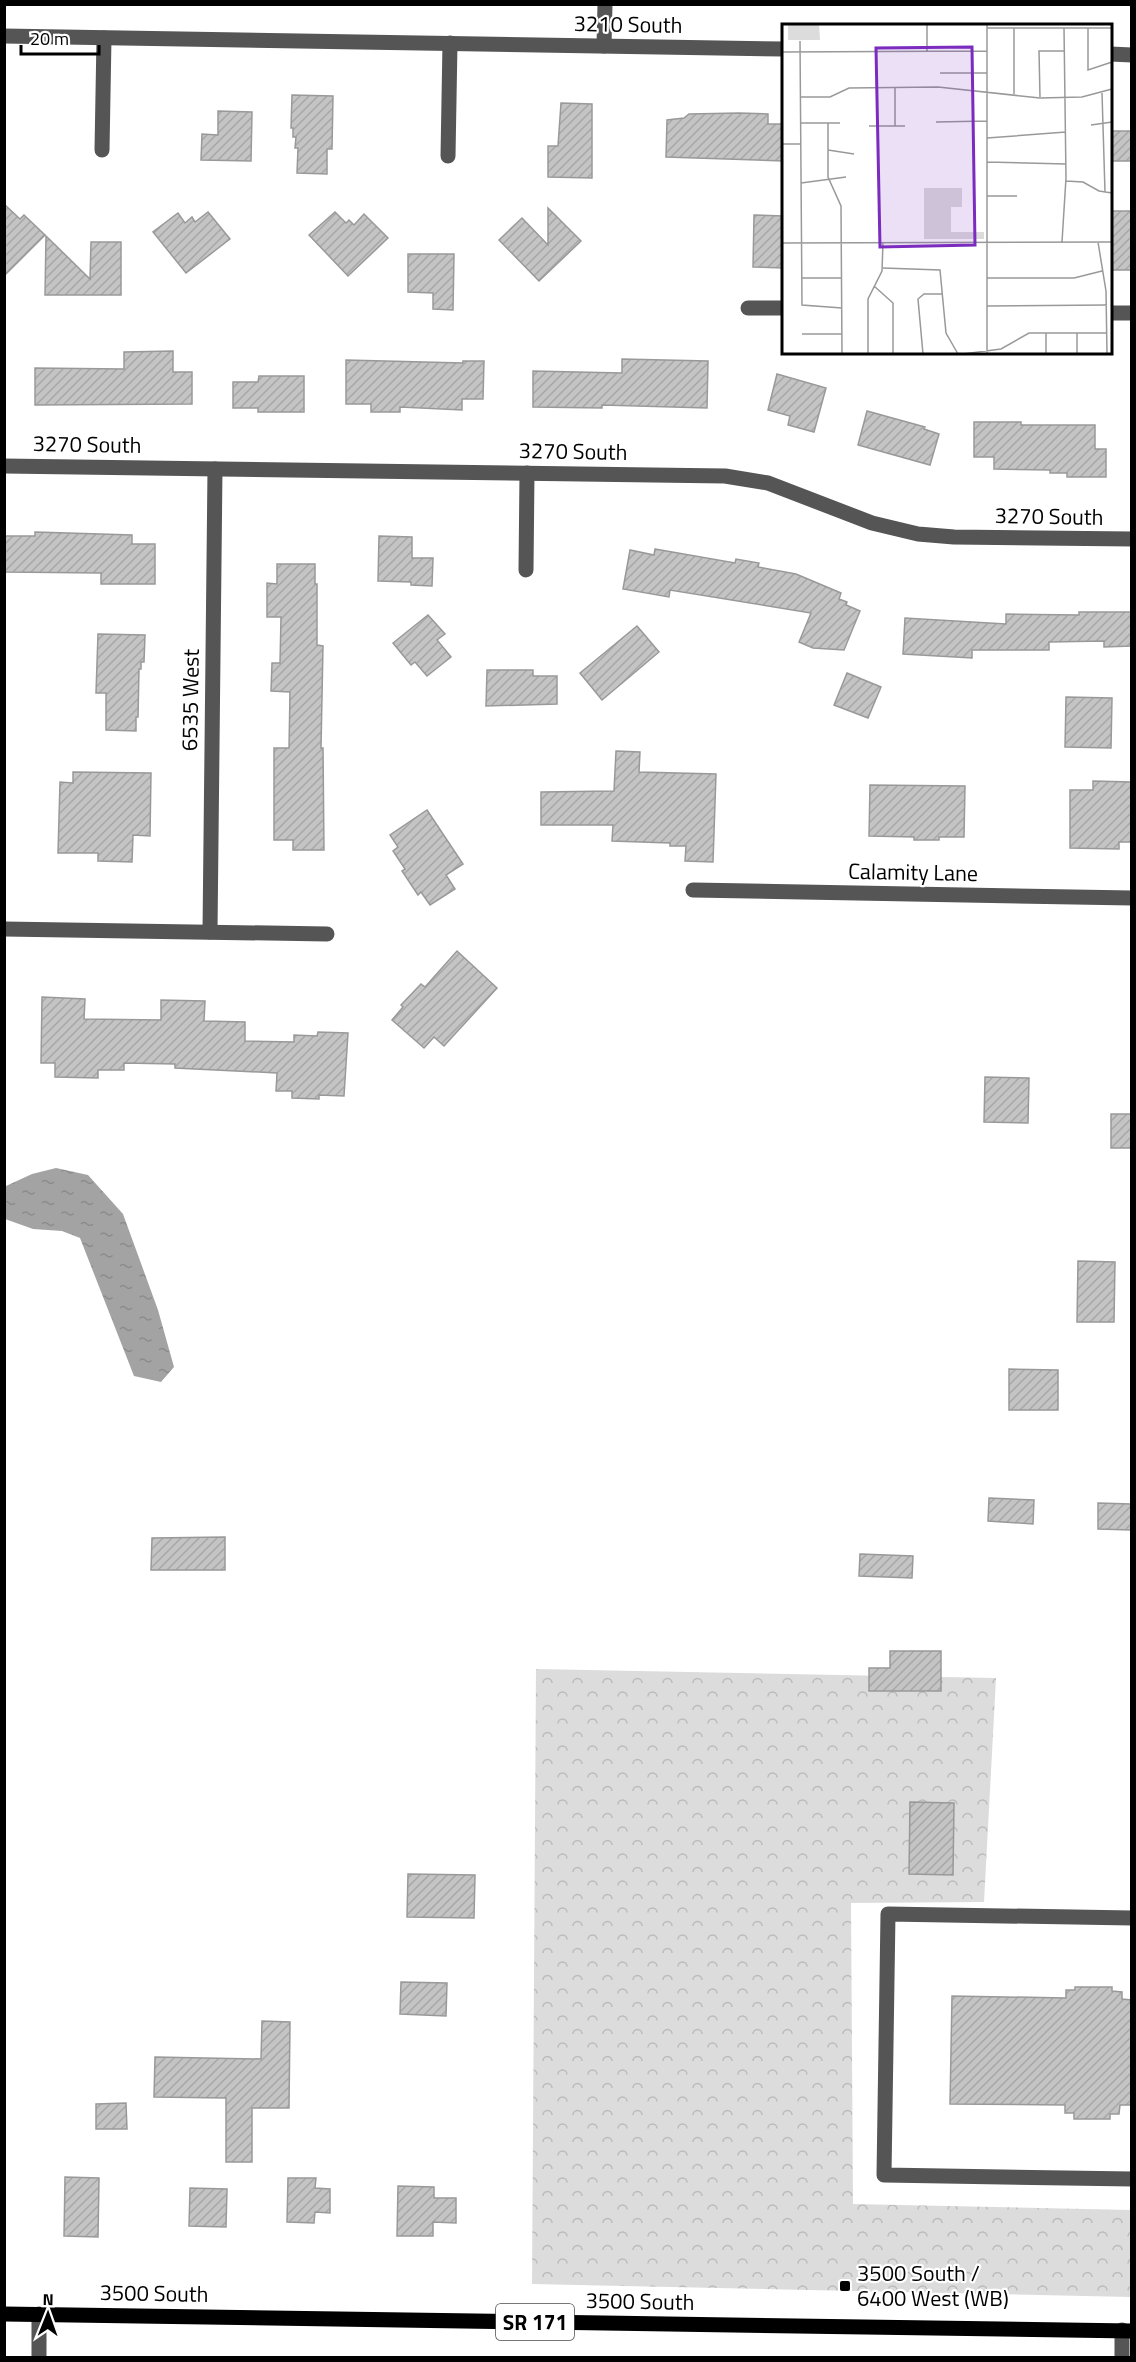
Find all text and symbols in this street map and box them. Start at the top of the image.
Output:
street label: 3210 South [573,6,683,42]
scale bar [21,18,99,56]
inset map [782,24,1112,354]
text: 20 m [30,25,69,52]
street label: 3270 South [32,426,142,462]
street label: 3270 South [518,433,628,469]
street label: 3270 South [994,498,1104,534]
street label: 6535 West [172,648,208,751]
street label: Calamity Lane [848,854,978,890]
place label: 3500 South / 6400 West (WB) [857,2256,1009,2315]
street label: 3500 South [99,2275,209,2311]
marker: 3500 South / 6400 West (WB) [838,2279,852,2293]
street label: 3500 South [585,2283,695,2319]
north arrow [18,2284,78,2344]
text: N [43,2287,54,2311]
road number: SR 171 [496,2304,574,2340]

